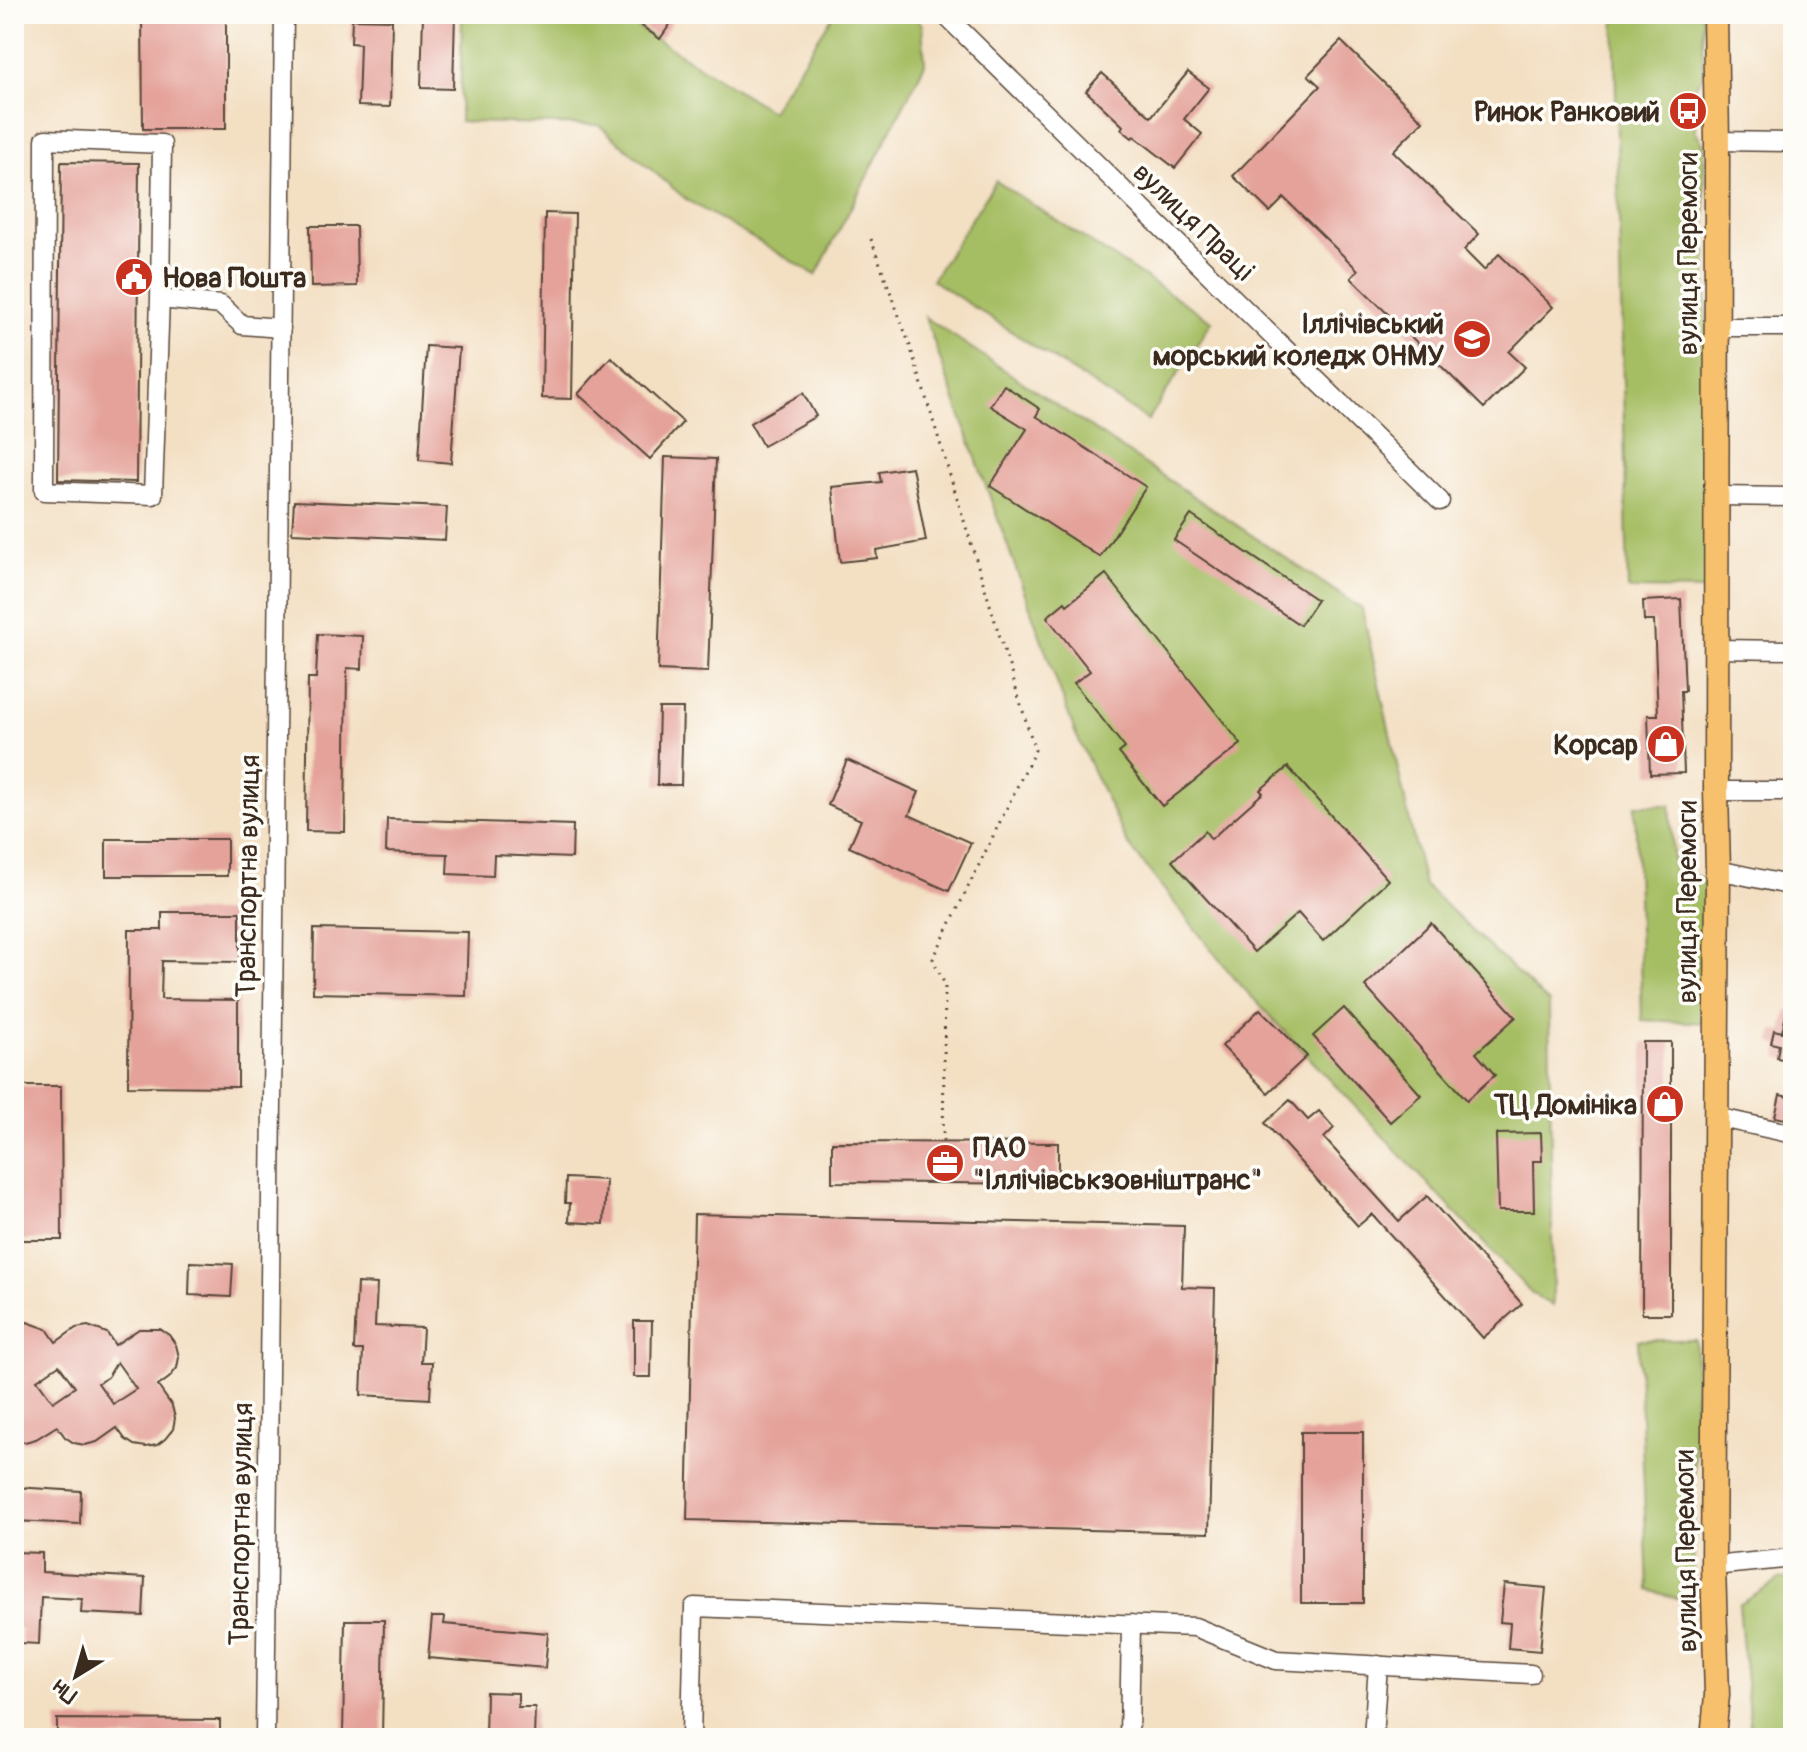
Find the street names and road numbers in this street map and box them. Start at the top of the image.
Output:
street label: вулиця Перемоги [1671,153,1706,355]
street label: вулиця Праці [1125,156,1261,289]
street label: Транспортна вулиця [229,754,268,998]
street label: вулиця Перемоги [1670,801,1705,1003]
street label: Транспортна вулиця [222,1402,261,1646]
street label: вулиця Перемоги [1667,1449,1706,1653]

